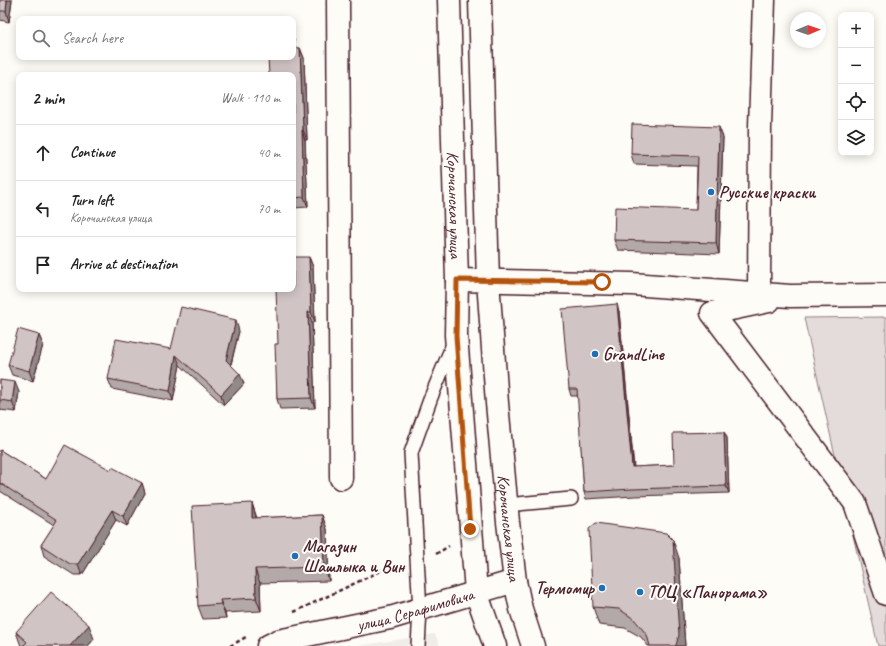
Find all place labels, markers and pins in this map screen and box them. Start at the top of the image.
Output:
place label: Русские краски [719,182,816,203]
marker: Русские краски [706,187,716,197]
place label: GrandLine [603,344,665,365]
marker: GrandLine [590,349,600,359]
place label: Магазин Шашлыка и Вин [303,536,406,577]
marker: Магазин Шашлыка и Вин [290,551,300,561]
place label: Термомир [535,578,596,599]
place label: ТОЦ «Панорама» [648,582,767,603]
marker: Термомир [597,583,607,593]
marker: ТОЦ «Панорама» [635,587,645,597]

